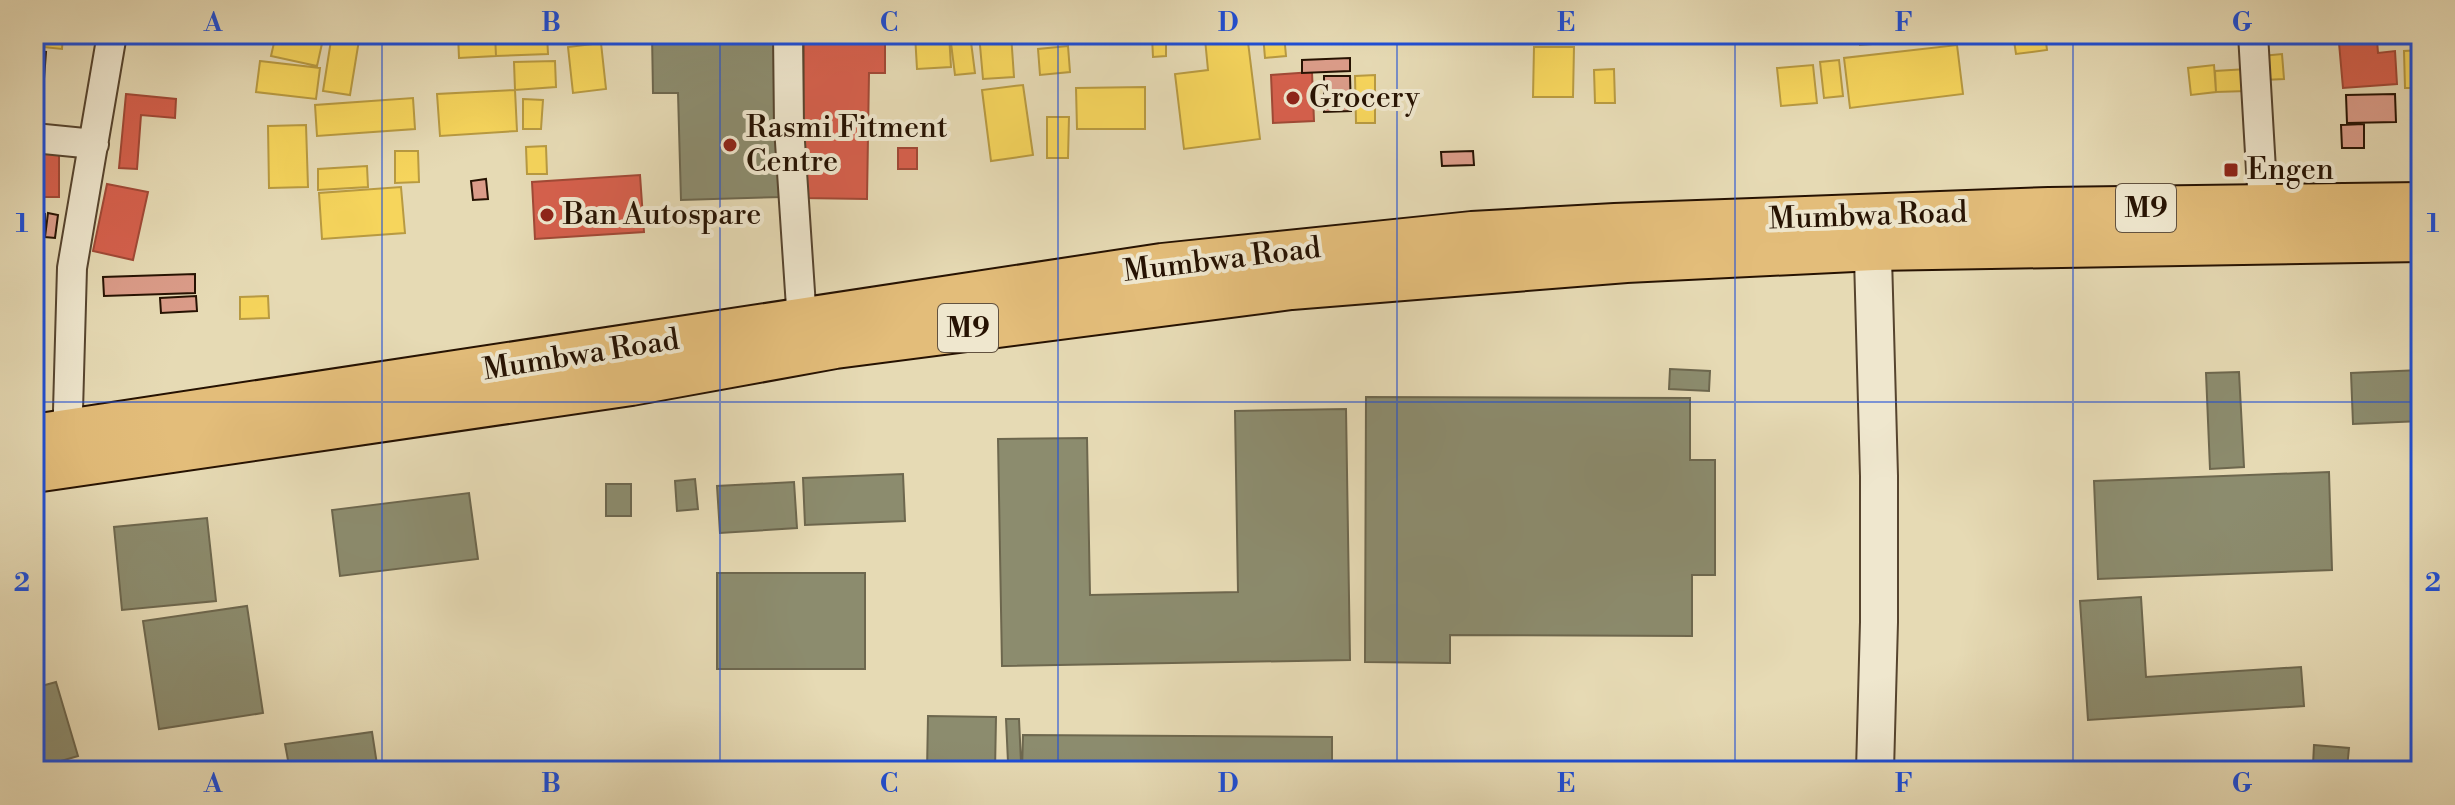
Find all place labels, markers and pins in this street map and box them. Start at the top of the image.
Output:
place label: Grocery [1309,79,1420,117]
marker: Grocery [1284,89,1302,107]
place label: Rasmi Fitment Centre [746,109,948,181]
marker: Rasmi Fitment Centre [721,136,739,154]
place label: Engen [2247,151,2334,189]
marker: Engen [2222,161,2240,179]
place label: Ban Autospare [562,196,761,234]
marker: Ban Autospare [538,206,556,224]

